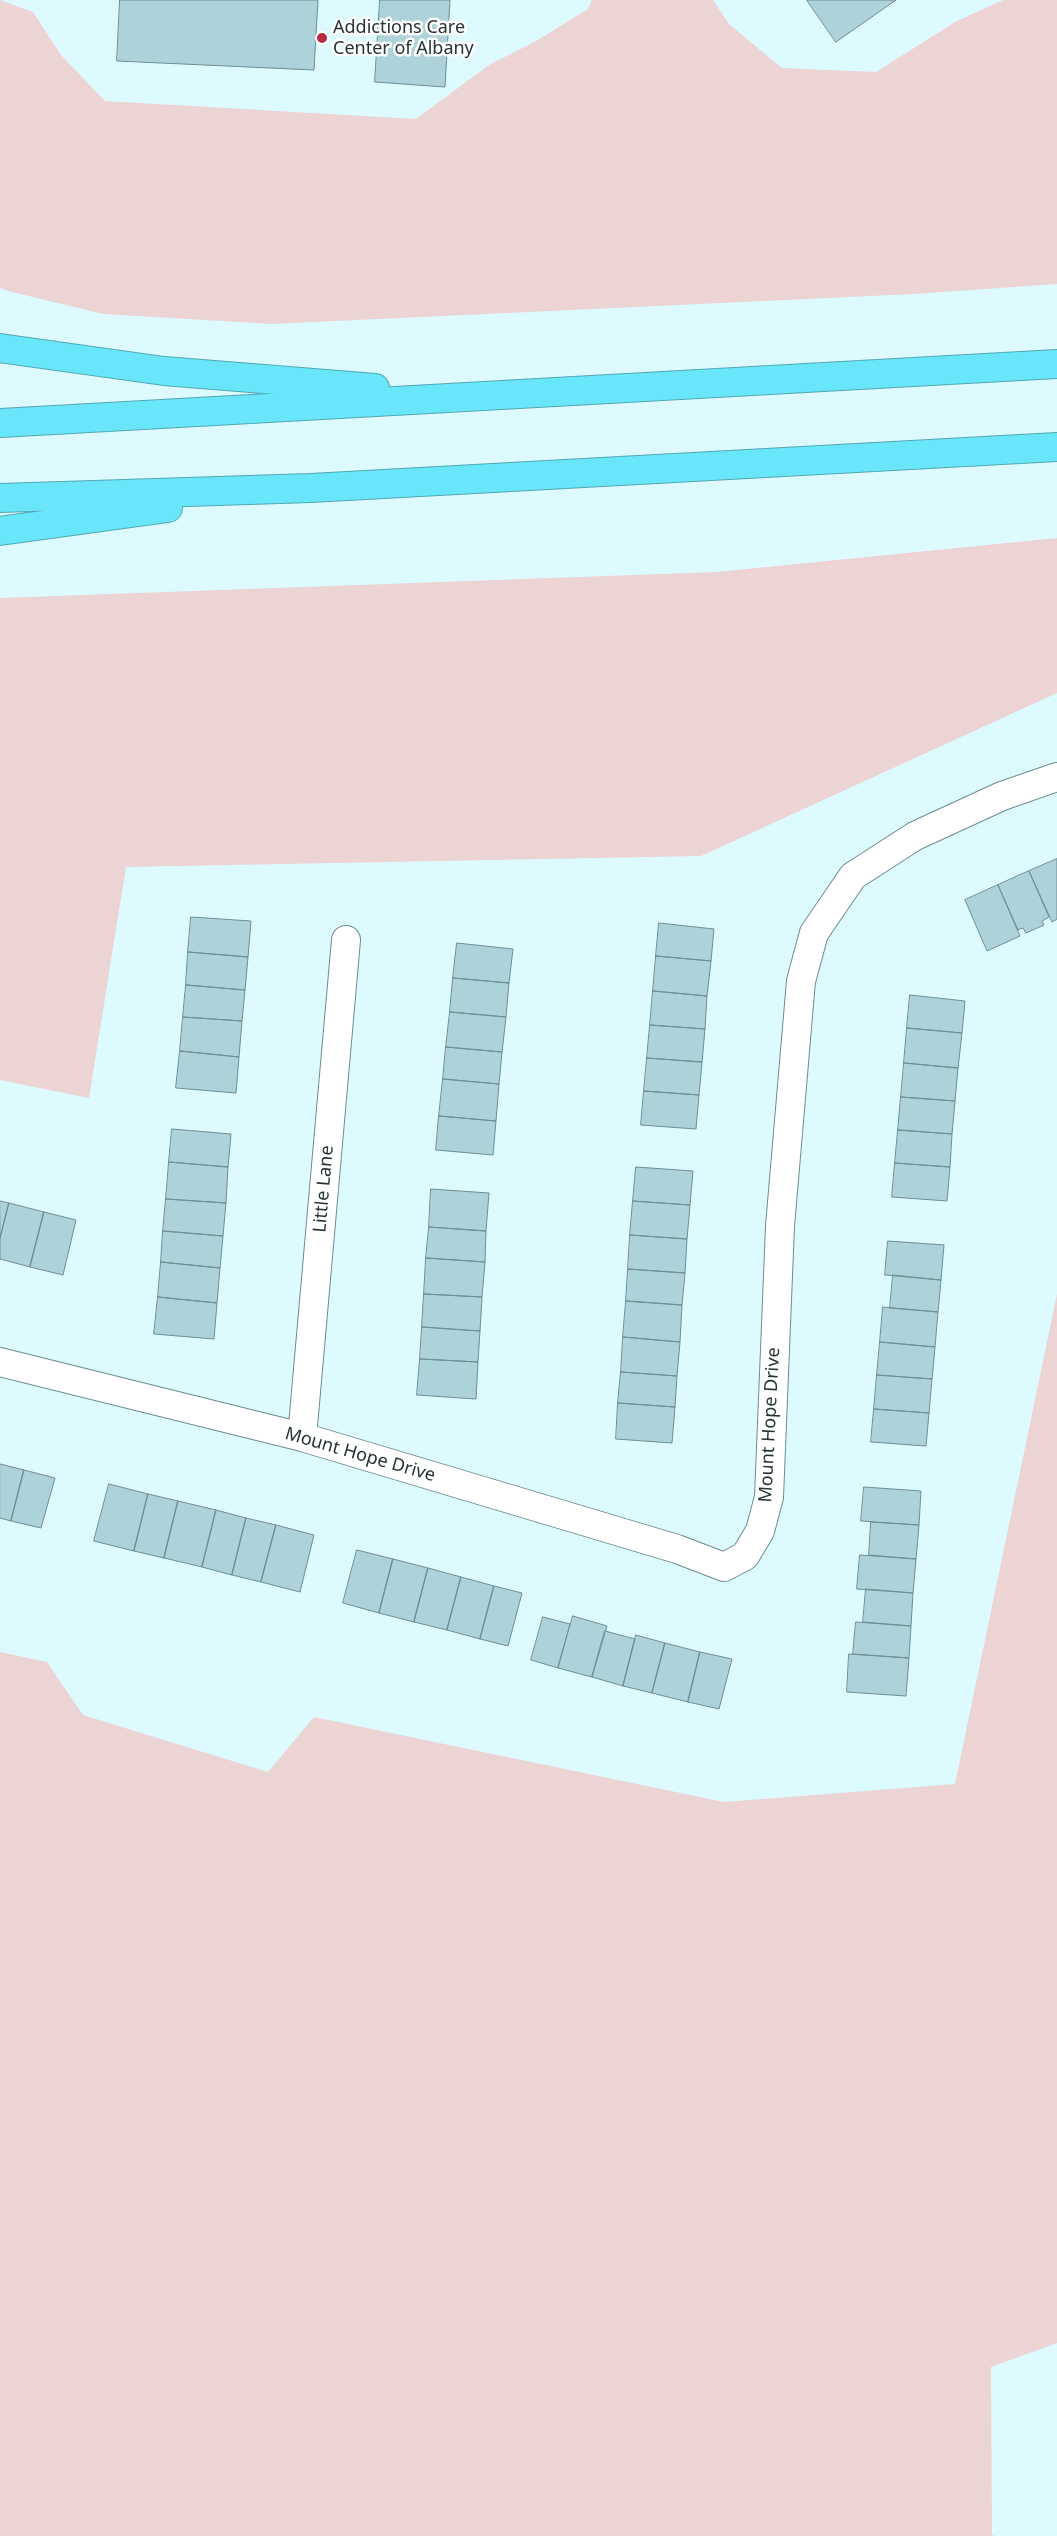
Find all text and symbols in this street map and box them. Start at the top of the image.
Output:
place label: Addictions Care Center of Albany [333,17,474,59]
marker: Addictions Care Center of Albany [315,31,329,45]
street label: Little Lane [309,1145,339,1233]
street label: Mount Hope Drive [755,1347,785,1503]
street label: Mount Hope Drive [282,1423,438,1487]

